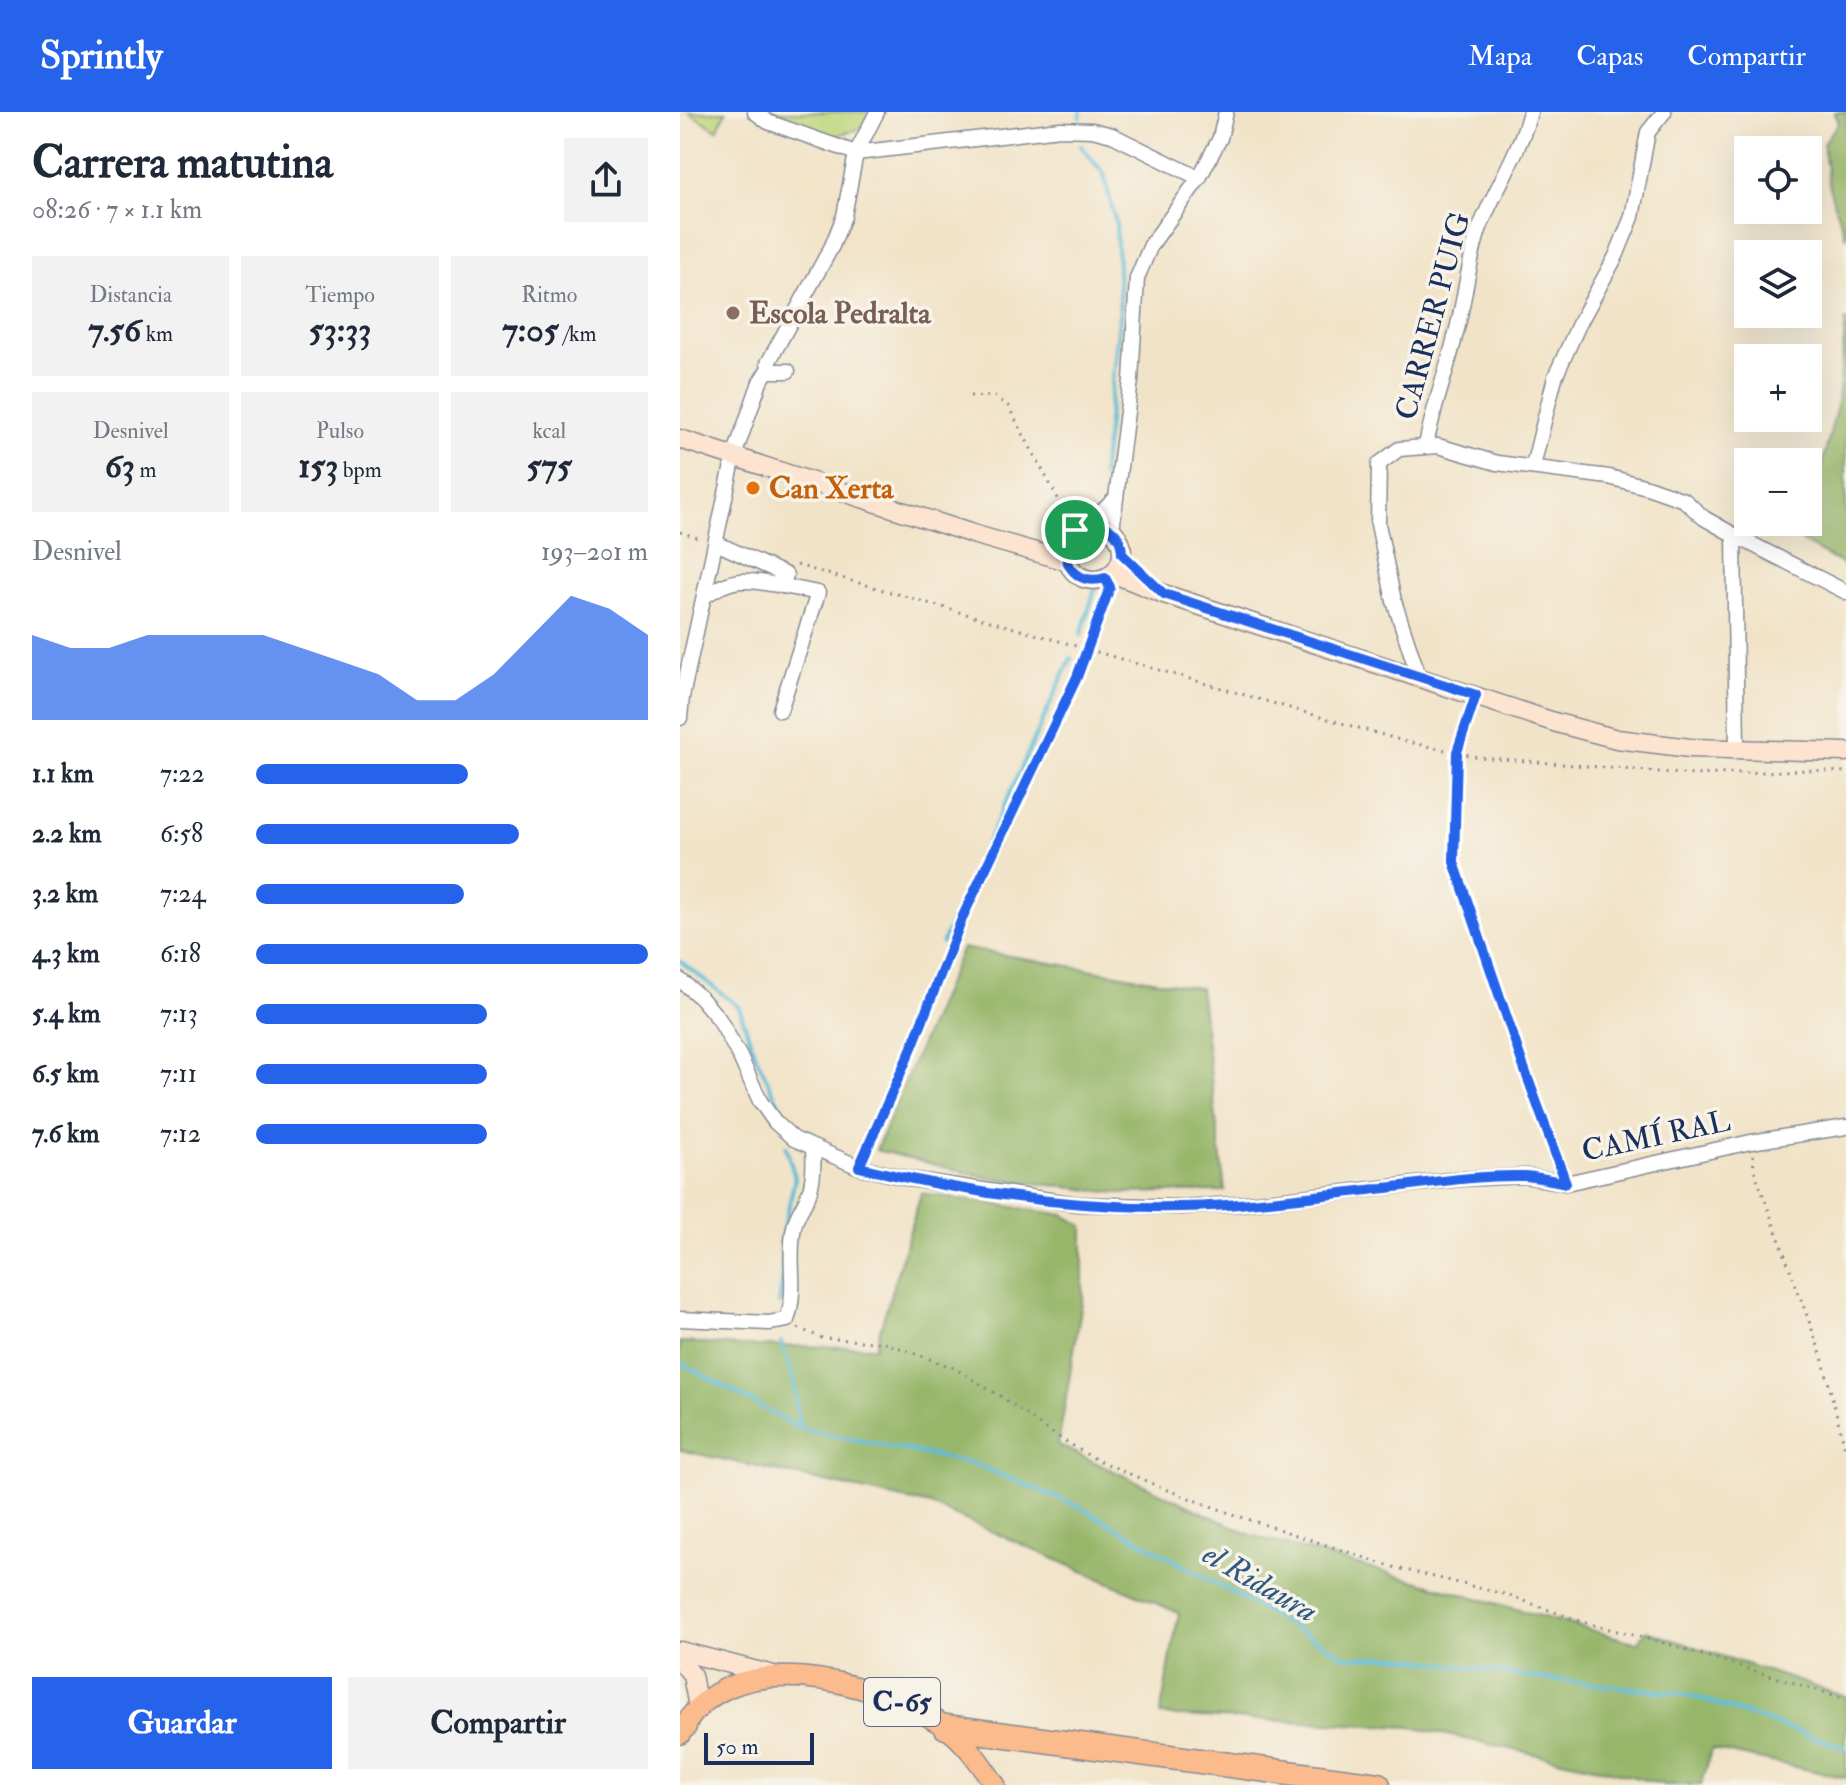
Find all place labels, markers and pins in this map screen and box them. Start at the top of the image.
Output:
place label: Escola Pedralta [749,295,932,332]
marker: Escola Pedralta [724,304,742,322]
place label: Can Xerta [769,470,895,507]
marker: Can Xerta [744,479,762,497]
pin [1041,496,1109,564]

